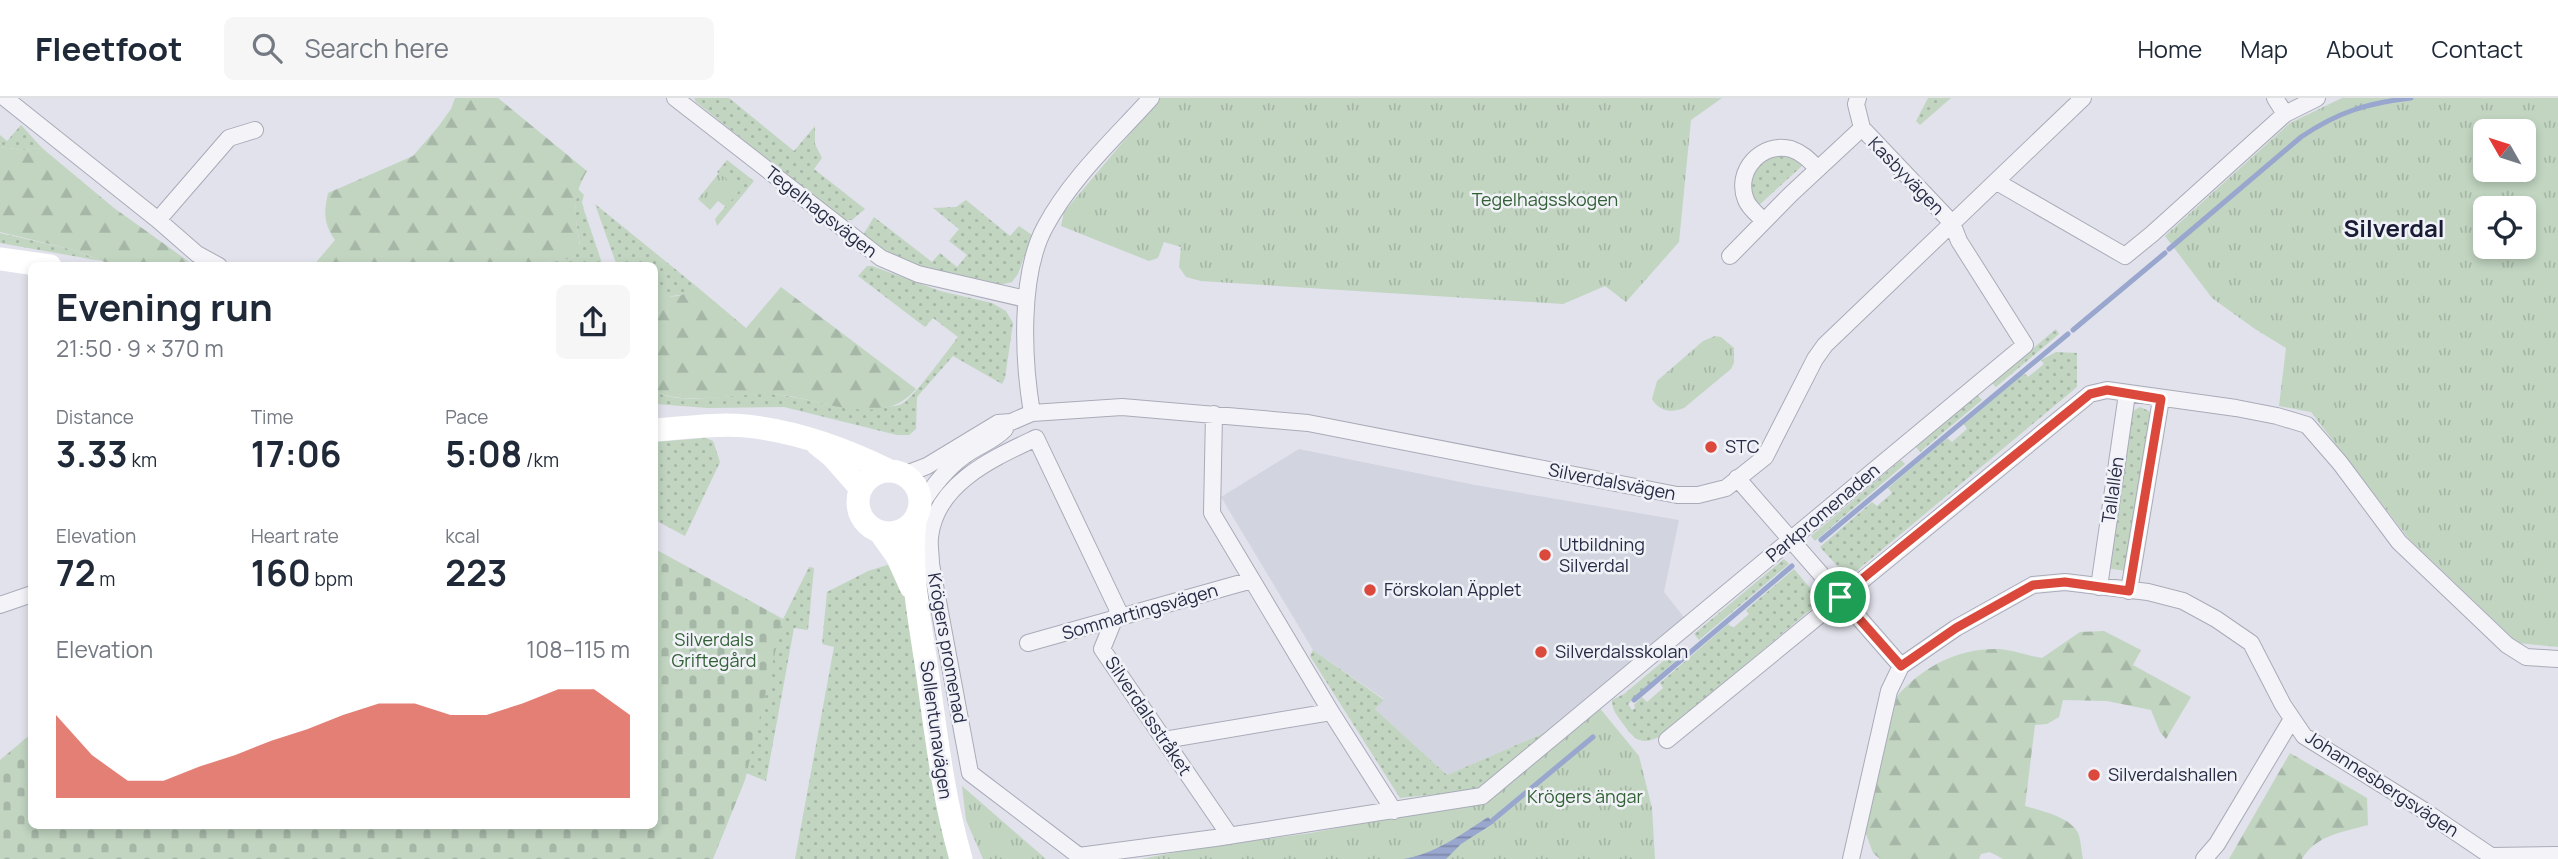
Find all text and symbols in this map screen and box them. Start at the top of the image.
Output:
search box [224,17,714,80]
text: Fleetfoot [35,26,182,71]
icon: search [248,29,286,67]
text: Search here [304,30,449,66]
text: Home [2137,32,2202,65]
text: Map [2240,32,2288,65]
text: About [2326,32,2394,65]
text: Contact [2432,32,2523,65]
north arrow [2473,119,2536,182]
map controls [2473,119,2536,259]
street label: Kasbyvägen [1863,131,1950,220]
street label: Tegelhagsvägen [761,160,883,262]
park label: Tegelhagsskogen [1472,187,1618,211]
button: locate [2473,196,2536,259]
district label: Silverdal [2343,211,2445,244]
text: Evening run [56,280,273,332]
button: share [556,285,630,359]
text: 21:50 · 9 × 370 m [56,332,224,364]
text: Distance [56,404,134,430]
text: Time [251,404,294,430]
text: Pace [445,404,488,430]
text: 3.33 [56,430,128,478]
text: 17:06 [251,430,341,478]
text: 5:08 [445,430,522,478]
place label: STC [1725,434,1760,458]
marker: STC [1703,439,1719,455]
text: km [128,447,157,473]
text: /km [522,447,559,473]
street label: Tallallén [2095,455,2129,525]
street label: Silverdalsvägen [1546,457,1678,505]
street label: Parkpromenaden [1761,458,1884,567]
text: Elevation [56,523,136,549]
text: Heart rate [251,523,339,549]
text: kcal [445,523,480,549]
place label: Utbildning Silverdal [1559,532,1645,577]
marker: Utbildning Silverdal [1537,547,1553,563]
text: 72 [56,549,96,597]
text: 160 [251,549,311,597]
text: 223 [445,549,507,597]
text: m [96,566,115,592]
text: bpm [311,566,353,592]
pin [1810,567,1870,627]
street label: Krögers promenad [923,571,973,725]
street label: Sommartingsvägen [1059,577,1220,645]
place label: Förskolan Äpplet [1384,577,1522,601]
icon: arrive [1821,578,1859,616]
marker: Förskolan Äpplet [1362,582,1378,598]
park label: Silverdals Griftegård [672,627,756,672]
text: Elevation [56,633,153,665]
text: 108–115 m [526,633,630,665]
place label: Silverdalsskolan [1555,639,1688,663]
marker: Silverdalsskolan [1533,644,1549,660]
street label: Silverdalsstråket [1100,651,1198,780]
street label: Sollentunavägen [915,659,959,801]
street label: Johannesbergsvägen [2301,725,2464,842]
place label: Silverdalshallen [2108,762,2237,786]
marker: Silverdalshallen [2086,767,2102,783]
park label: Krögers ängar [1527,784,1643,808]

